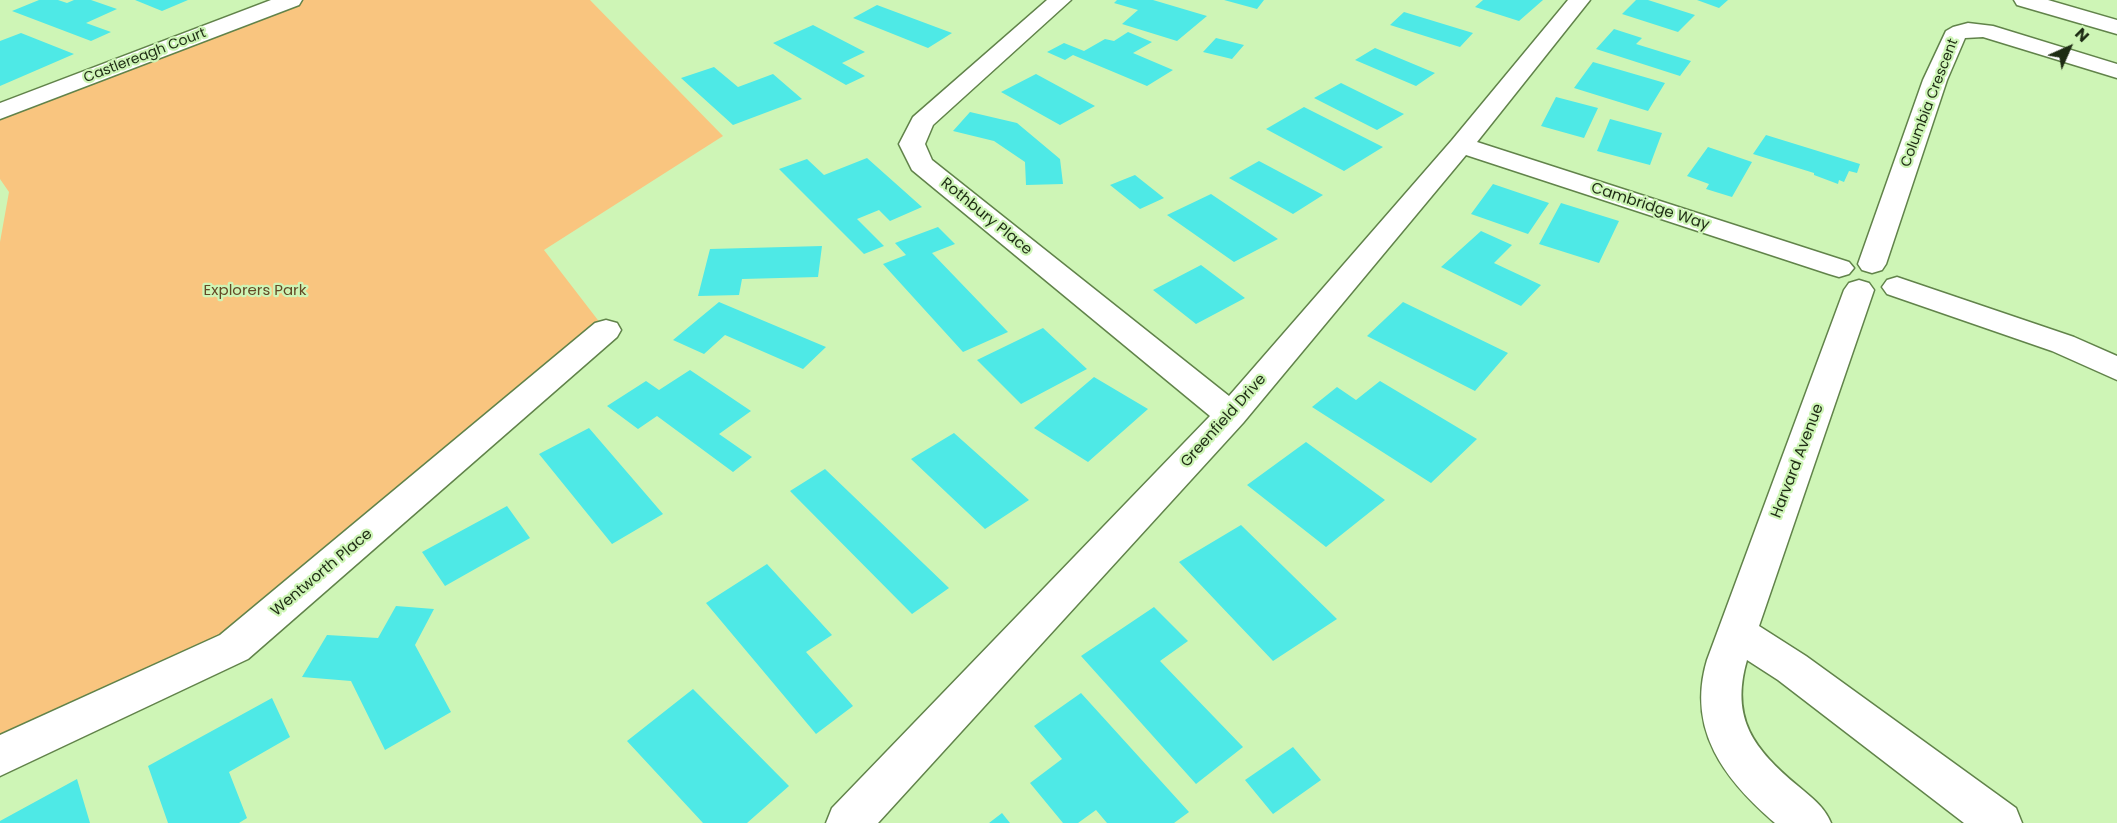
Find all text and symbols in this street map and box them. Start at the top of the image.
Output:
north arrow [2039,18,2099,78]
text: N [2070,23,2094,47]
street label: Castlereagh Court [82,25,208,87]
street label: Columbia Crescent [1898,37,1962,169]
street label: Rothbury Place [937,175,1035,259]
street label: Cambridge Way [1589,179,1711,235]
park label: Explorers Park [204,282,306,300]
street label: Greenfield Drive [1178,371,1270,471]
street label: Harvard Avenue [1768,401,1828,521]
street label: Wentworth Place [268,525,376,621]

